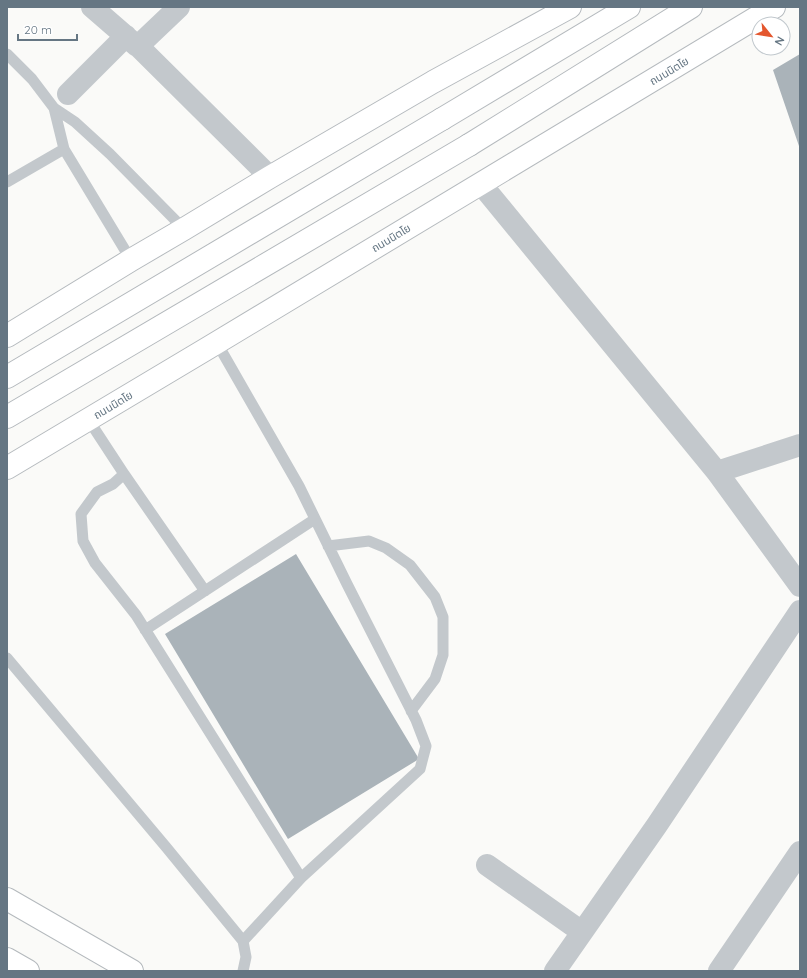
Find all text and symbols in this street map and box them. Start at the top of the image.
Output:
scale bar [18,16,77,42]
north arrow [751,16,791,56]
text: 20 m [24,22,52,37]
text: N [772,34,788,48]
street label: ถนนนิตโย [647,54,691,88]
street label: ถนนนิตโย [369,221,413,255]
street label: ถนนนิตโย [91,388,135,422]

